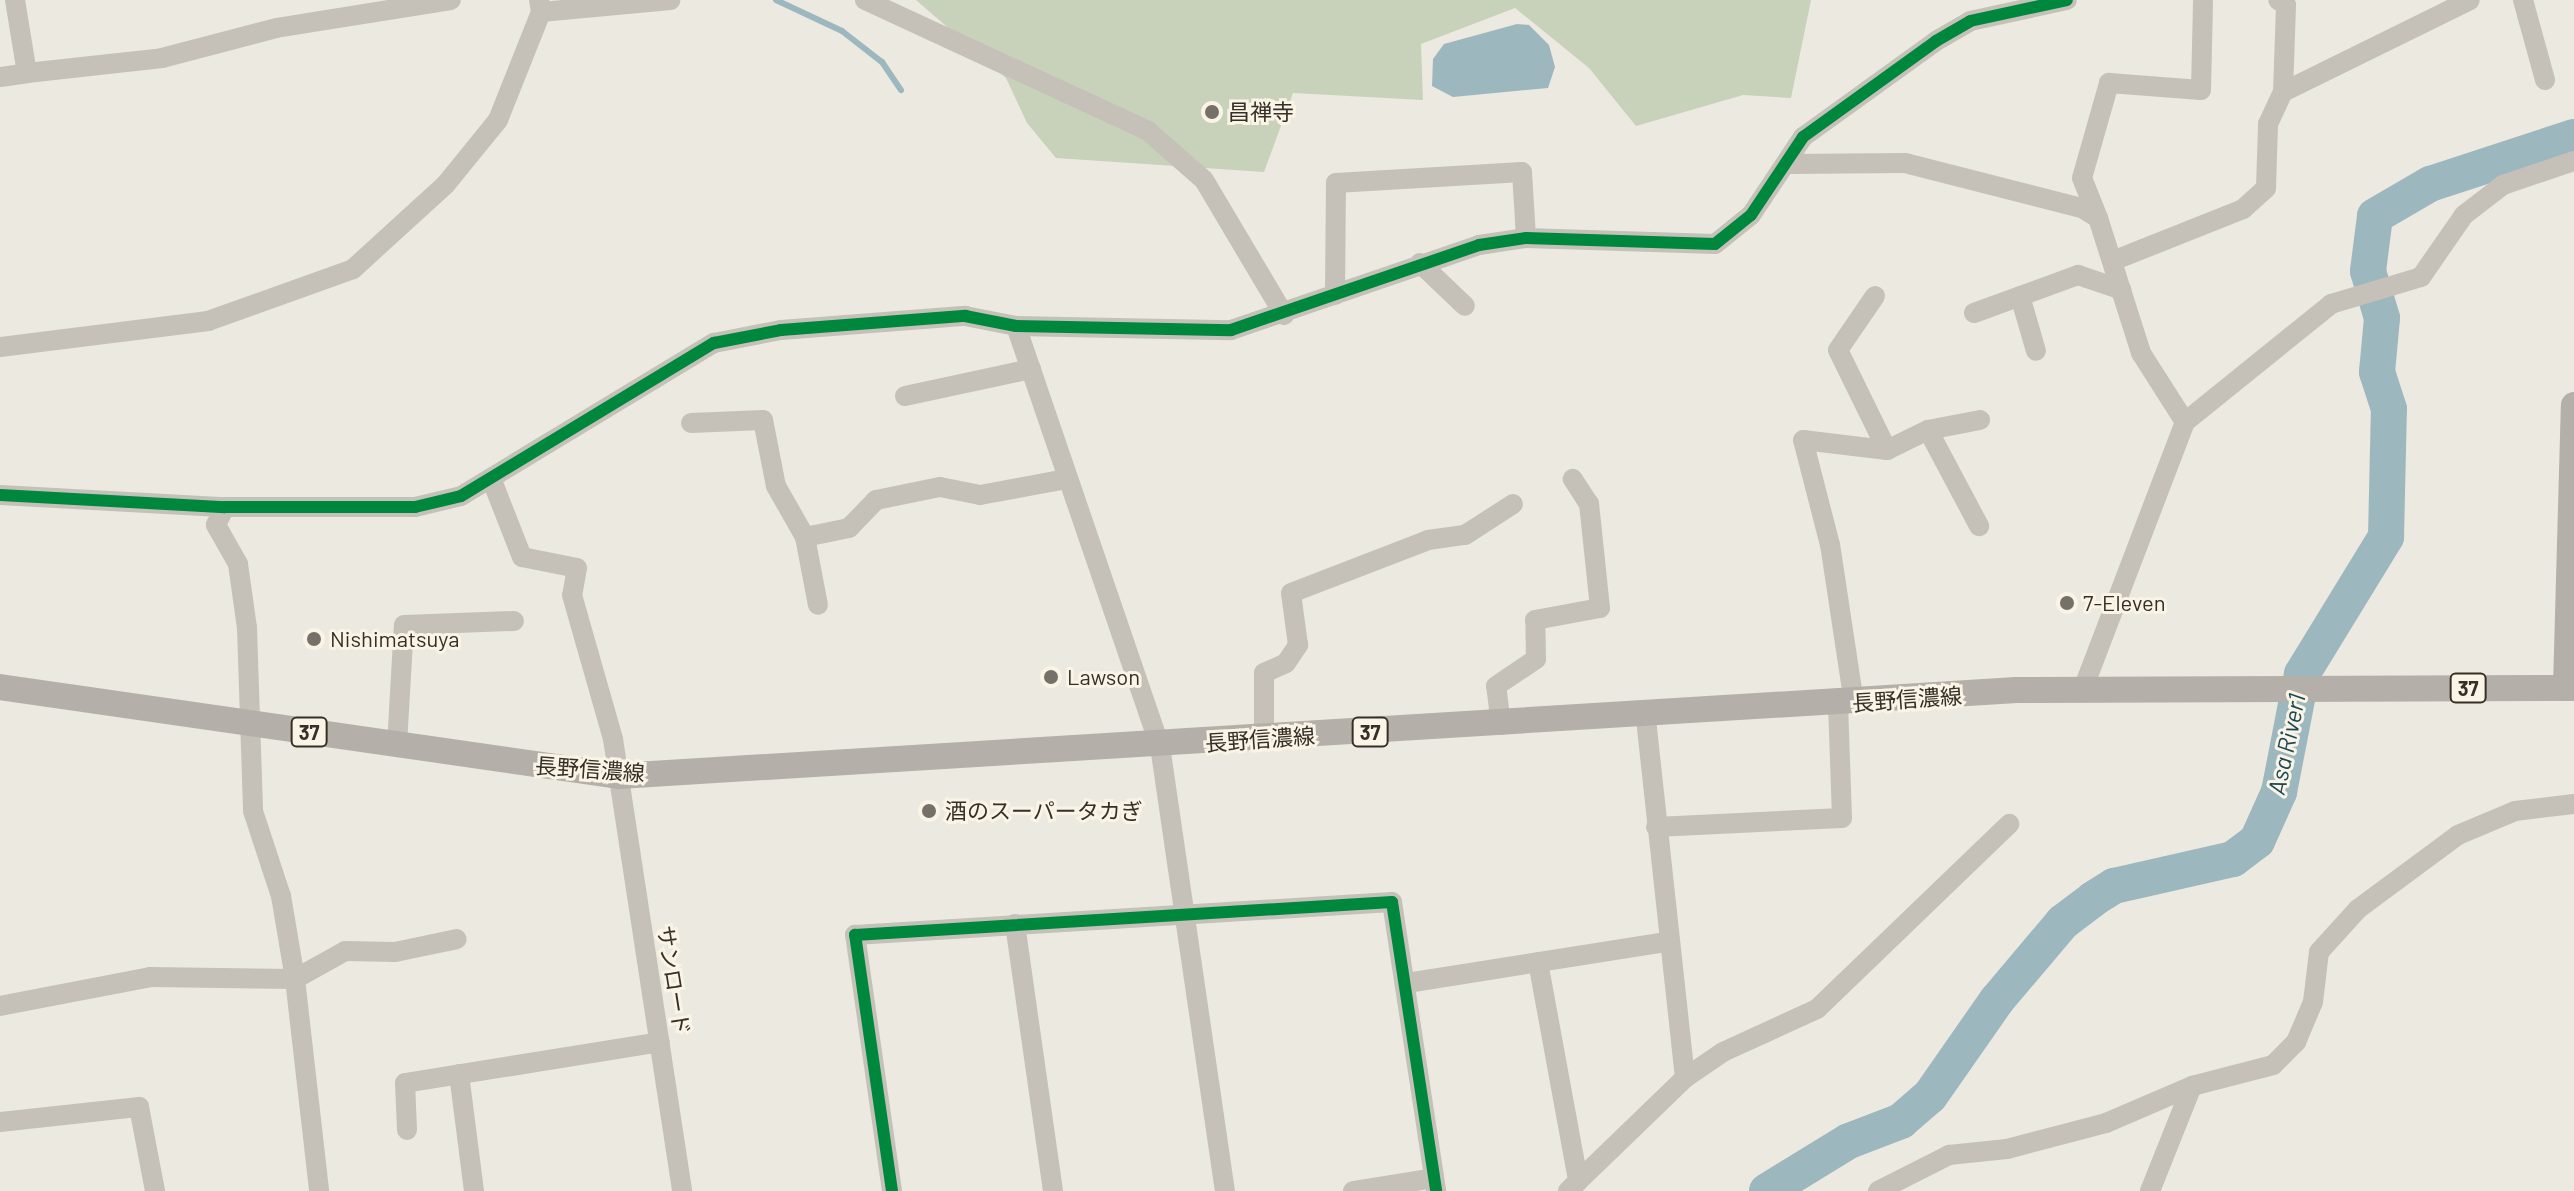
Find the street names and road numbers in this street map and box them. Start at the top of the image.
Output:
road number: 37 [2448,672,2488,704]
street label: 長野信濃線 [1851,682,1963,716]
road number: 37 [289,716,329,748]
road number: 37 [1350,716,1390,748]
street label: 長野信濃線 [1204,722,1316,756]
street label: 長野信濃線 [534,752,646,786]
street label: サンロード [652,924,696,1036]

